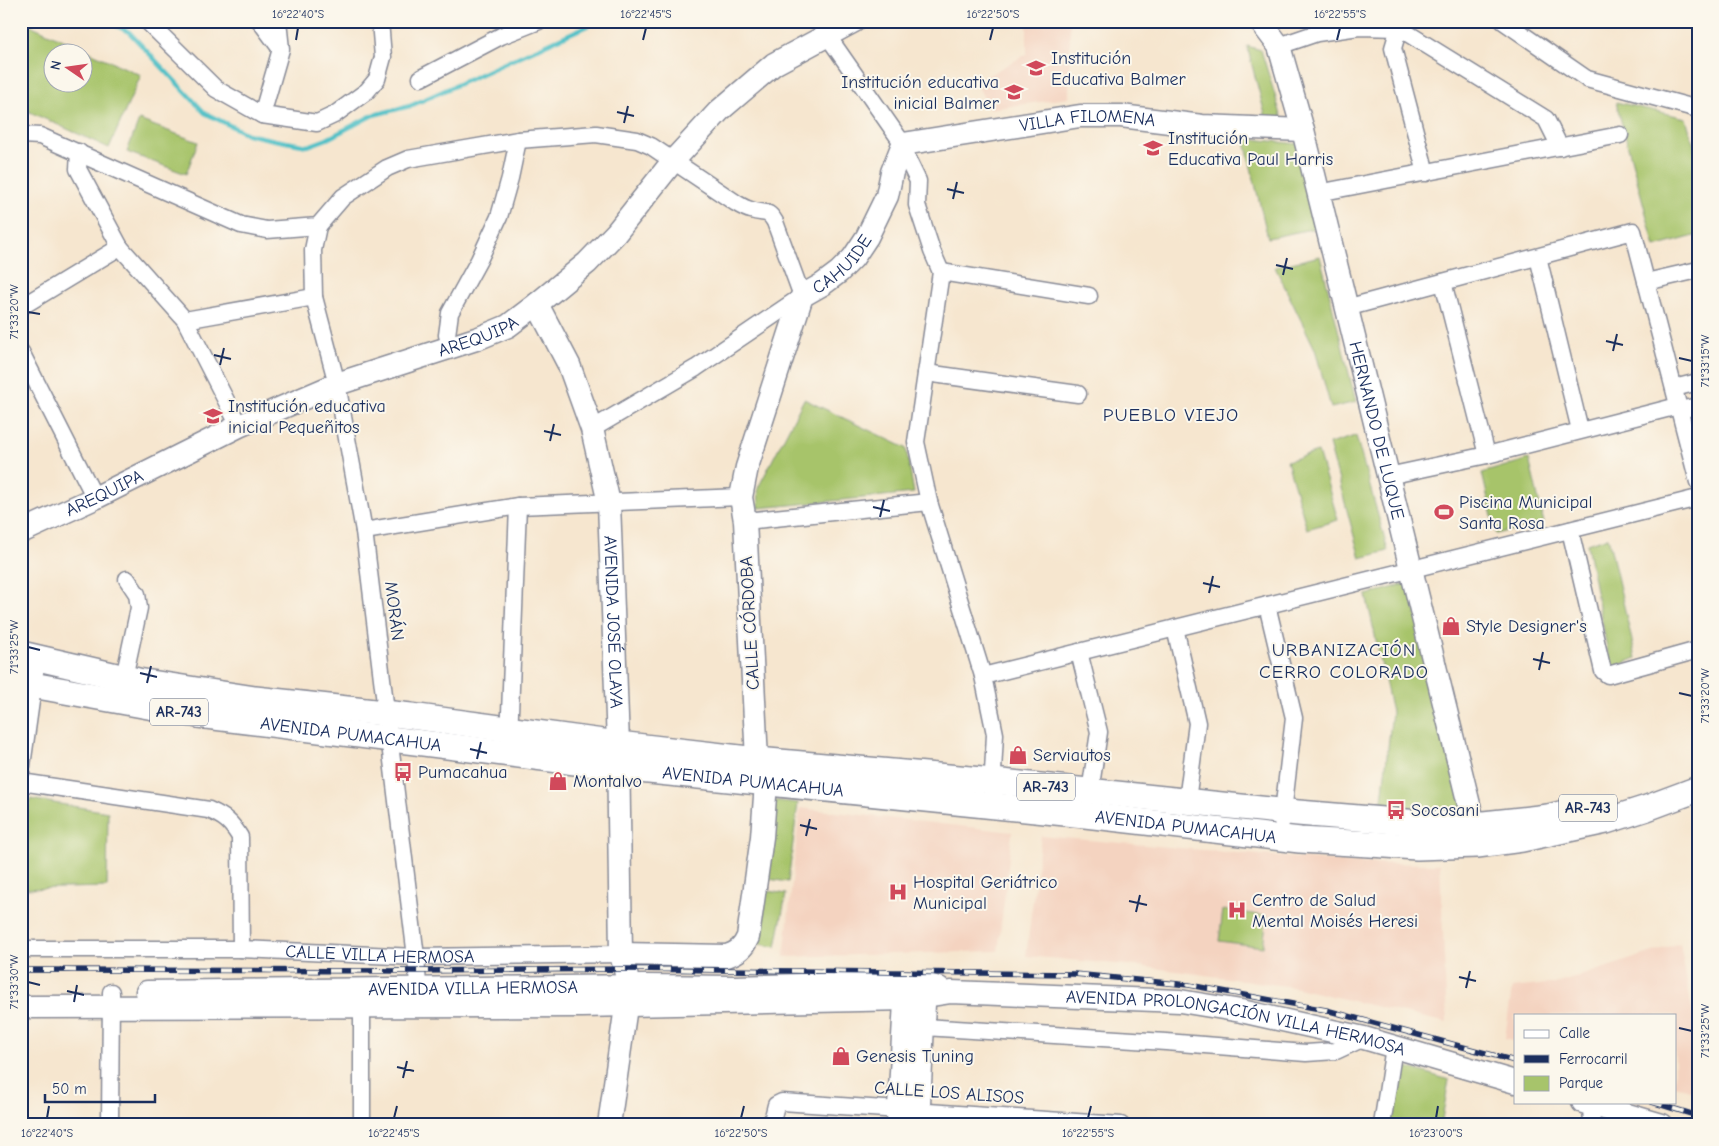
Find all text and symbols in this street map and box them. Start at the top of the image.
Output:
text: 16°22'40"S [272,7,324,21]
text: 16°22'45"S [620,7,672,21]
text: 16°22'50"S [967,7,1020,21]
text: 16°22'55"S [1314,7,1366,21]
north arrow [42,42,92,92]
place label: Institución Educativa Balmer [1051,48,1187,90]
school or university icon: Institución Educativa Balmer [1025,57,1047,79]
text: N [47,59,65,72]
place label: Institución educativa inicial Balmer [841,72,1000,114]
school or university icon: Institución educativa inicial Balmer [1003,81,1025,103]
street label: VILLA FILOMENA [1018,105,1157,136]
place label: Institución Educativa Paul Harris [1168,128,1333,170]
school or university icon: Institución Educativa Paul Harris [1142,137,1164,159]
street label: CAHUIDE [809,230,876,298]
text: 71°33'20"W [7,284,21,340]
street label: AREQUIPA [436,311,523,361]
text: 71°33'15"W [1698,334,1712,387]
street label: HERNANDO DE LUQUE [1345,339,1409,522]
place label: Institución educativa inicial Pequeñitos [228,396,386,438]
district label: PUEBLO VIEJO [1103,404,1239,426]
school or university icon: Institución educativa inicial Pequeñitos [202,405,224,427]
street label: AREQUIPA [62,465,147,521]
place label: Piscina Municipal Santa Rosa [1459,492,1593,534]
sports icon: Piscina Municipal Santa Rosa [1433,501,1455,523]
street label: AVENIDA JOSÉ OLAYA [600,535,627,709]
street label: CALLE CÓRDOBA [735,555,764,691]
street label: MORÁN [380,580,409,642]
shop icon: Style Designer's [1440,615,1462,637]
place label: Style Designer's [1466,616,1587,637]
text: 71°33'25"W [7,619,21,674]
district label: URBANIZACIÓN CERRO COLORADO [1259,639,1429,683]
text: 71°33'20"W [1698,668,1712,724]
road number: AR-743 [150,699,208,726]
street label: AVENIDA PUMACAHUA [259,712,443,756]
shop icon: Serviautos [1007,744,1029,766]
place label: Serviautos [1033,745,1111,766]
bus stop icon: Pumacahua [392,761,414,783]
place label: Pumacahua [418,762,508,783]
street label: AVENIDA PUMACAHUA [661,762,845,801]
shop icon: Montalvo [547,770,569,792]
place label: Montalvo [573,771,642,792]
road number: AR-743 [1017,774,1075,800]
road number: AR-743 [1559,794,1617,821]
bus stop icon: Socosani [1385,799,1407,821]
place label: Socosani [1411,800,1479,821]
street label: AVENIDA PUMACAHUA [1094,806,1277,848]
place label: Hospital Geriátrico Municipal [913,872,1057,914]
hospital icon: Hospital Geriátrico Municipal [887,881,909,903]
place label: Centro de Salud Mental Moisés Heresi [1252,890,1418,932]
hospital icon: Centro de Salud Mental Moisés Heresi [1226,899,1248,921]
street label: CALLE VILLA HERMOSA [285,941,475,968]
text: 71°33'30"W [7,954,21,1009]
street label: AVENIDA VILLA HERMOSA [368,976,578,1000]
street label: AVENIDA PROLONGACIÓN VILLA HERMOSA [1066,986,1408,1060]
text: 71°33'25"W [1698,1003,1712,1058]
legend [1514,1014,1676,1104]
text: Calle [1559,1024,1591,1042]
shop icon: Genesis Tuning [830,1045,852,1067]
place label: Genesis Tuning [856,1046,974,1067]
text: Ferrocarril [1559,1050,1627,1068]
scale bar [45,1071,155,1103]
text: Parque [1559,1074,1604,1092]
street label: CALLE LOS ALISOS [873,1077,1025,1109]
text: 50 m [52,1080,87,1098]
text: 16°22'40"S [21,1126,73,1140]
text: 16°22'45"S [368,1126,420,1140]
text: 16°22'50"S [715,1126,768,1140]
text: 16°22'55"S [1062,1126,1114,1140]
text: 16°23'00"S [1409,1126,1463,1140]

